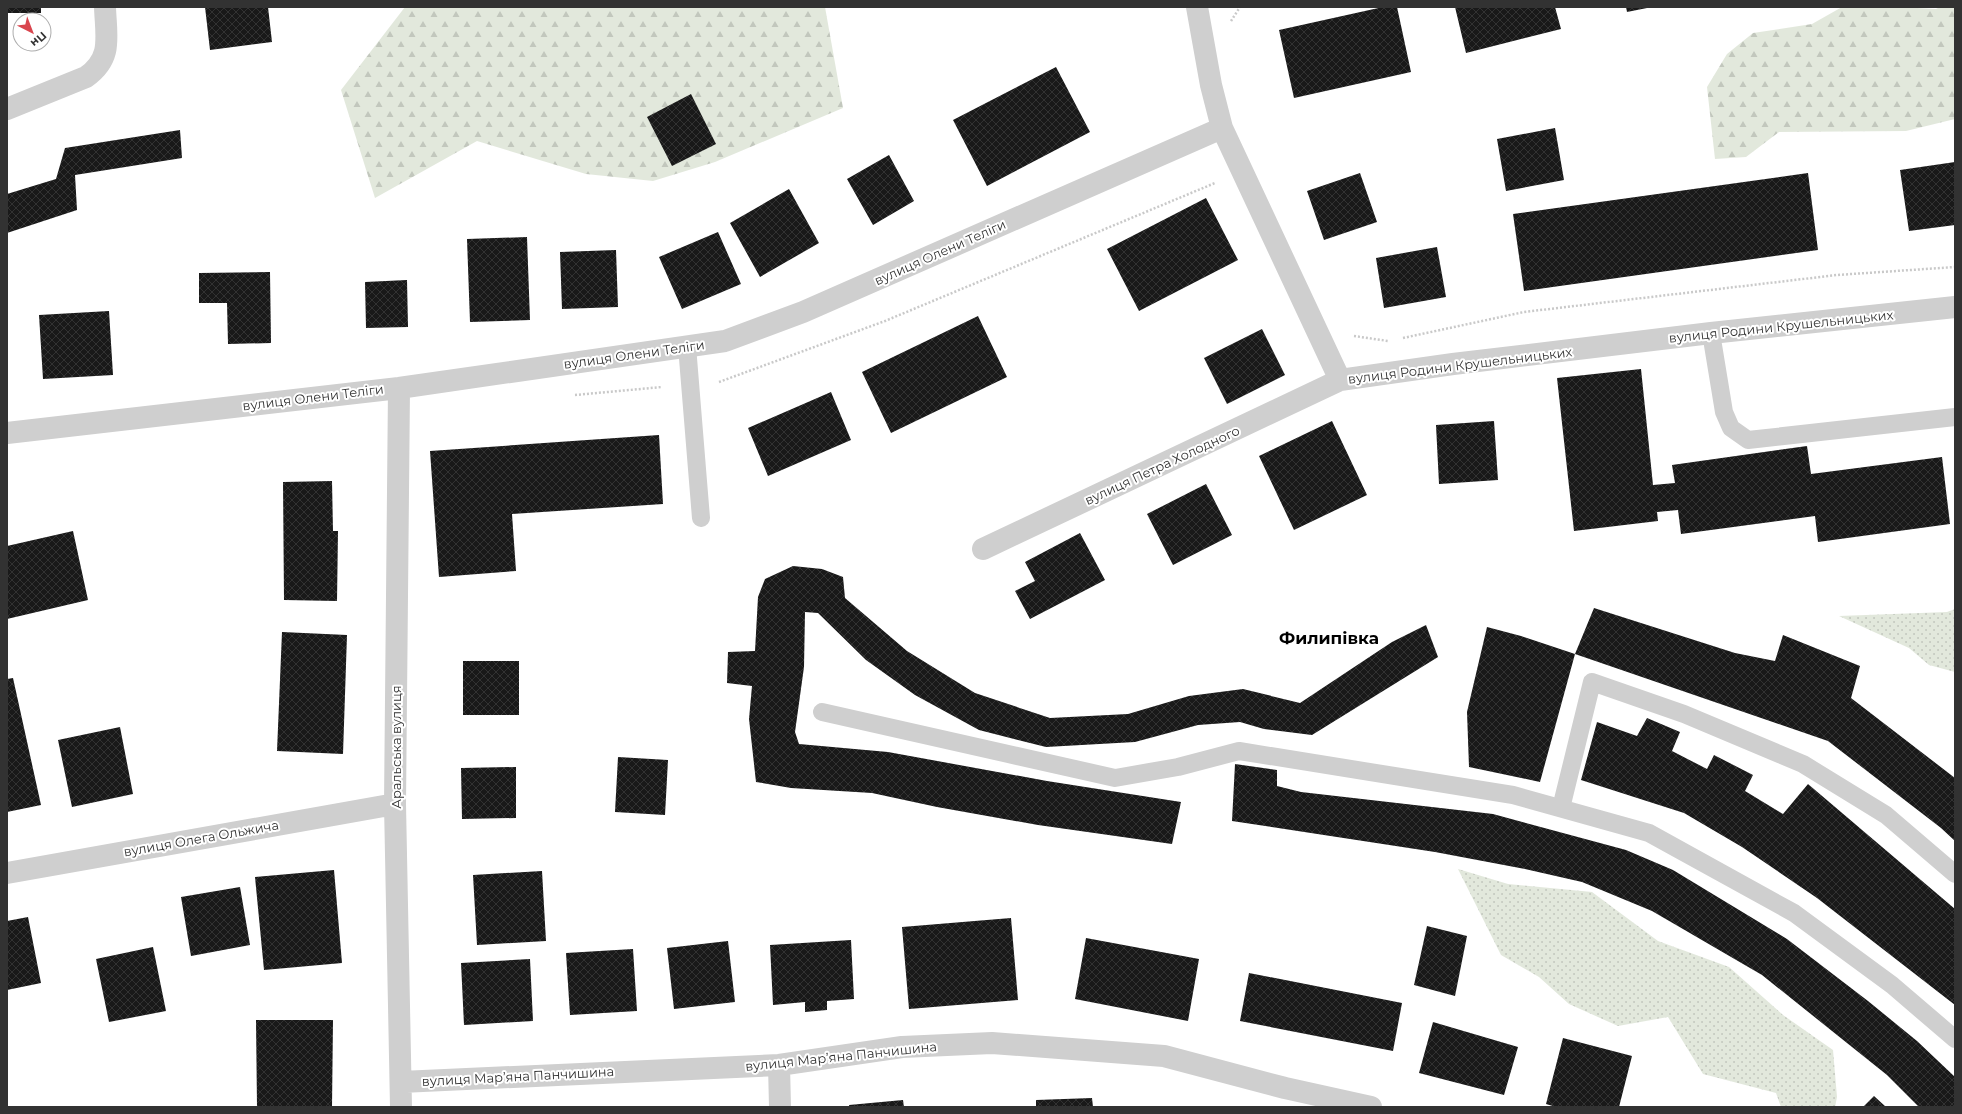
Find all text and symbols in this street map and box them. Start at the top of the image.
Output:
north arrow [12,12,52,52]
text: Пн [28,29,50,50]
street label: вулиця Олени Теліги [872,216,1008,288]
street label: вулиця Родини Крушельницьких [1668,306,1894,346]
street label: вулиця Олени Теліги [563,336,705,372]
street label: вулиця Родини Крушельницьких [1347,343,1573,387]
street label: вулиця Олени Теліги [241,380,385,414]
street label: вулиця Петра Холодного [1082,422,1242,508]
district label: Филипівка [1279,628,1379,648]
street label: Аральська вулиця [388,685,404,809]
street label: вулиця Олега Ольжича [122,816,280,860]
street label: вулиця Марʼяна Панчишина [744,1038,938,1074]
street label: вулиця Марʼяна Панчишина [421,1063,615,1089]

